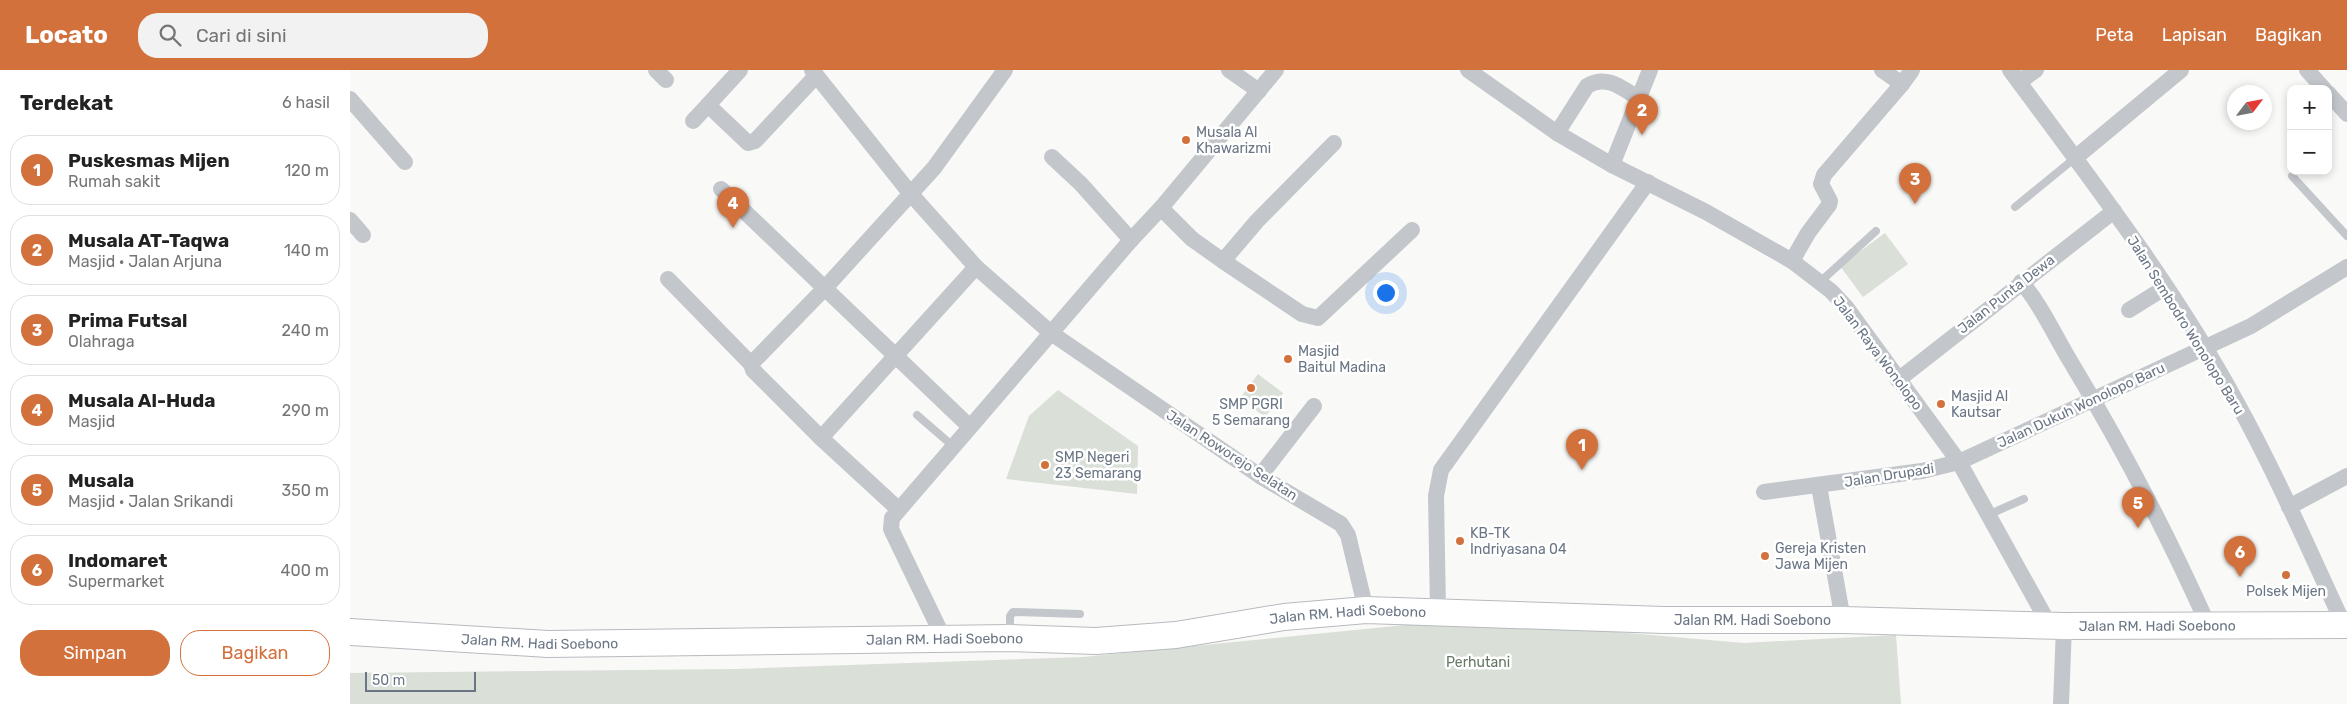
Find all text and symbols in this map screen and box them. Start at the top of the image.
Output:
search box [138,13,488,58]
text: Locato [25,21,108,49]
icon: search [156,21,184,49]
text: Cari di sini [196,24,287,47]
text: Peta [2095,24,2134,46]
text: Lapisan [2162,24,2227,46]
text: Bagikan [2255,24,2322,46]
north arrow [2227,85,2272,130]
map controls [2287,85,2332,175]
button: + [2287,85,2332,130]
text: Terdekat [20,90,113,115]
text: 6 hasil [282,93,330,112]
pin: 2 [1626,94,1658,135]
place label: Musala Al Khawarizmi [1196,124,1271,157]
button: − [2287,130,2332,175]
marker: Musala Al Khawarizmi [1180,134,1192,146]
text: Puskesmas Mijen [68,149,230,172]
text: 1 [33,161,41,180]
text: 120 m [284,161,329,180]
pin: 3 [1899,163,1931,204]
text: Rumah sakit [68,172,160,191]
pin: 4 [717,187,749,228]
text: Musala AT-Taqwa [68,229,229,252]
street label: Jalan Sembodro Wonolopo Baru [2123,233,2248,418]
text: 2 [32,241,42,260]
text: 140 m [284,241,329,260]
street label: Jalan Punta Dewa [1955,251,2058,337]
text: Masjid · Jalan Arjuna [68,252,222,271]
your location [1373,280,1399,306]
street label: Jalan Raya Wonolopo [1829,293,1926,414]
text: Prima Futsal [68,309,187,332]
text: 3 [32,321,42,340]
text: 240 m [282,321,329,340]
text: Olahraga [68,332,134,351]
place label: Masjid Baitul Madina [1298,343,1386,376]
marker: Masjid Baitul Madina [1282,353,1294,365]
street label: Jalan Dukuh Wonolopo Baru [1995,359,2168,452]
marker: SMP PGRI 5 Semarang [1245,382,1257,394]
place label: Masjid Al Kautsar [1951,388,2008,421]
text: Musala Al-Huda [68,389,215,412]
place label: SMP PGRI 5 Semarang [1212,396,1290,429]
marker: Masjid Al Kautsar [1935,398,1947,410]
text: 4 [32,401,42,420]
text: 290 m [282,401,329,420]
street label: Jalan Roworejo Selatan [1163,407,1300,504]
text: Masjid [68,412,115,431]
pin: 1 [1566,429,1598,470]
place label: SMP Negeri 23 Semarang [1055,449,1142,482]
marker: SMP Negeri 23 Semarang [1039,459,1051,471]
street label: Jalan Drupadi [1843,460,1935,491]
text: Musala [68,469,134,492]
text: 5 [32,481,42,500]
text: 350 m [282,481,329,500]
pin: 5 [2122,487,2154,528]
text: Masjid · Jalan Srikandi [68,492,233,511]
place label: KB-TK Indriyasana 04 [1470,525,1567,558]
marker: KB-TK Indriyasana 04 [1454,535,1466,547]
pin: 6 [2224,536,2256,577]
place label: Gereja Kristen Jawa Mijen [1775,540,1866,573]
text: Indomaret [68,549,167,572]
marker: Gereja Kristen Jawa Mijen [1759,550,1771,562]
text: 6 [32,561,42,580]
text: 400 m [281,561,329,580]
marker: Polsek Mijen [2280,569,2292,581]
text: Supermarket [68,572,164,591]
place label: Polsek Mijen [2246,583,2326,600]
street label: Jalan RM. Hadi Soebono [1268,602,1426,628]
street label: Jalan RM. Hadi Soebono [1674,612,1831,629]
street label: Jalan RM. Hadi Soebono [2079,617,2236,635]
button: Simpan [20,630,170,676]
button: Bagikan [180,630,330,676]
street label: Jalan RM. Hadi Soebono [866,630,1023,649]
street label: Jalan RM. Hadi Soebono [461,631,618,653]
park label: Perhutani [1446,654,1510,671]
scale bar [365,669,476,692]
text: 50 m [372,672,405,689]

